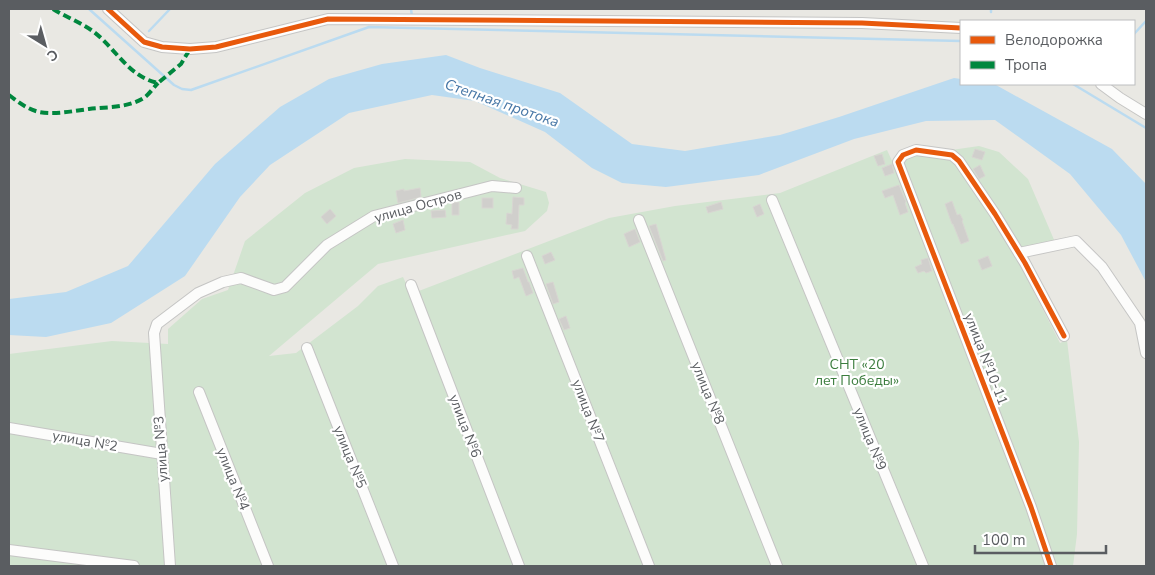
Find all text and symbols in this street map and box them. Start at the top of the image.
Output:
north arrow [20,20,70,70]
legend [960,20,1135,85]
text: Велодорожка [1005,30,1103,50]
text: С [43,45,62,66]
text: Тропа [1005,55,1047,75]
water label: Степная протока [442,74,562,132]
street label: улица Остров [372,184,464,228]
street label: улица №10-11 [960,310,1012,408]
park label: СНТ «20 лет Победы» [815,355,899,390]
street label: улица №8 [687,359,729,427]
street label: улица №7 [567,377,609,445]
street label: улица №6 [444,392,486,460]
street label: улица №9 [849,405,891,473]
street label: улица №3 [149,415,173,483]
street label: улица №5 [329,423,371,491]
street label: улица №2 [51,426,119,456]
street label: улица №4 [212,445,254,513]
scale bar [975,522,1106,554]
text: 100 m [982,530,1026,550]

